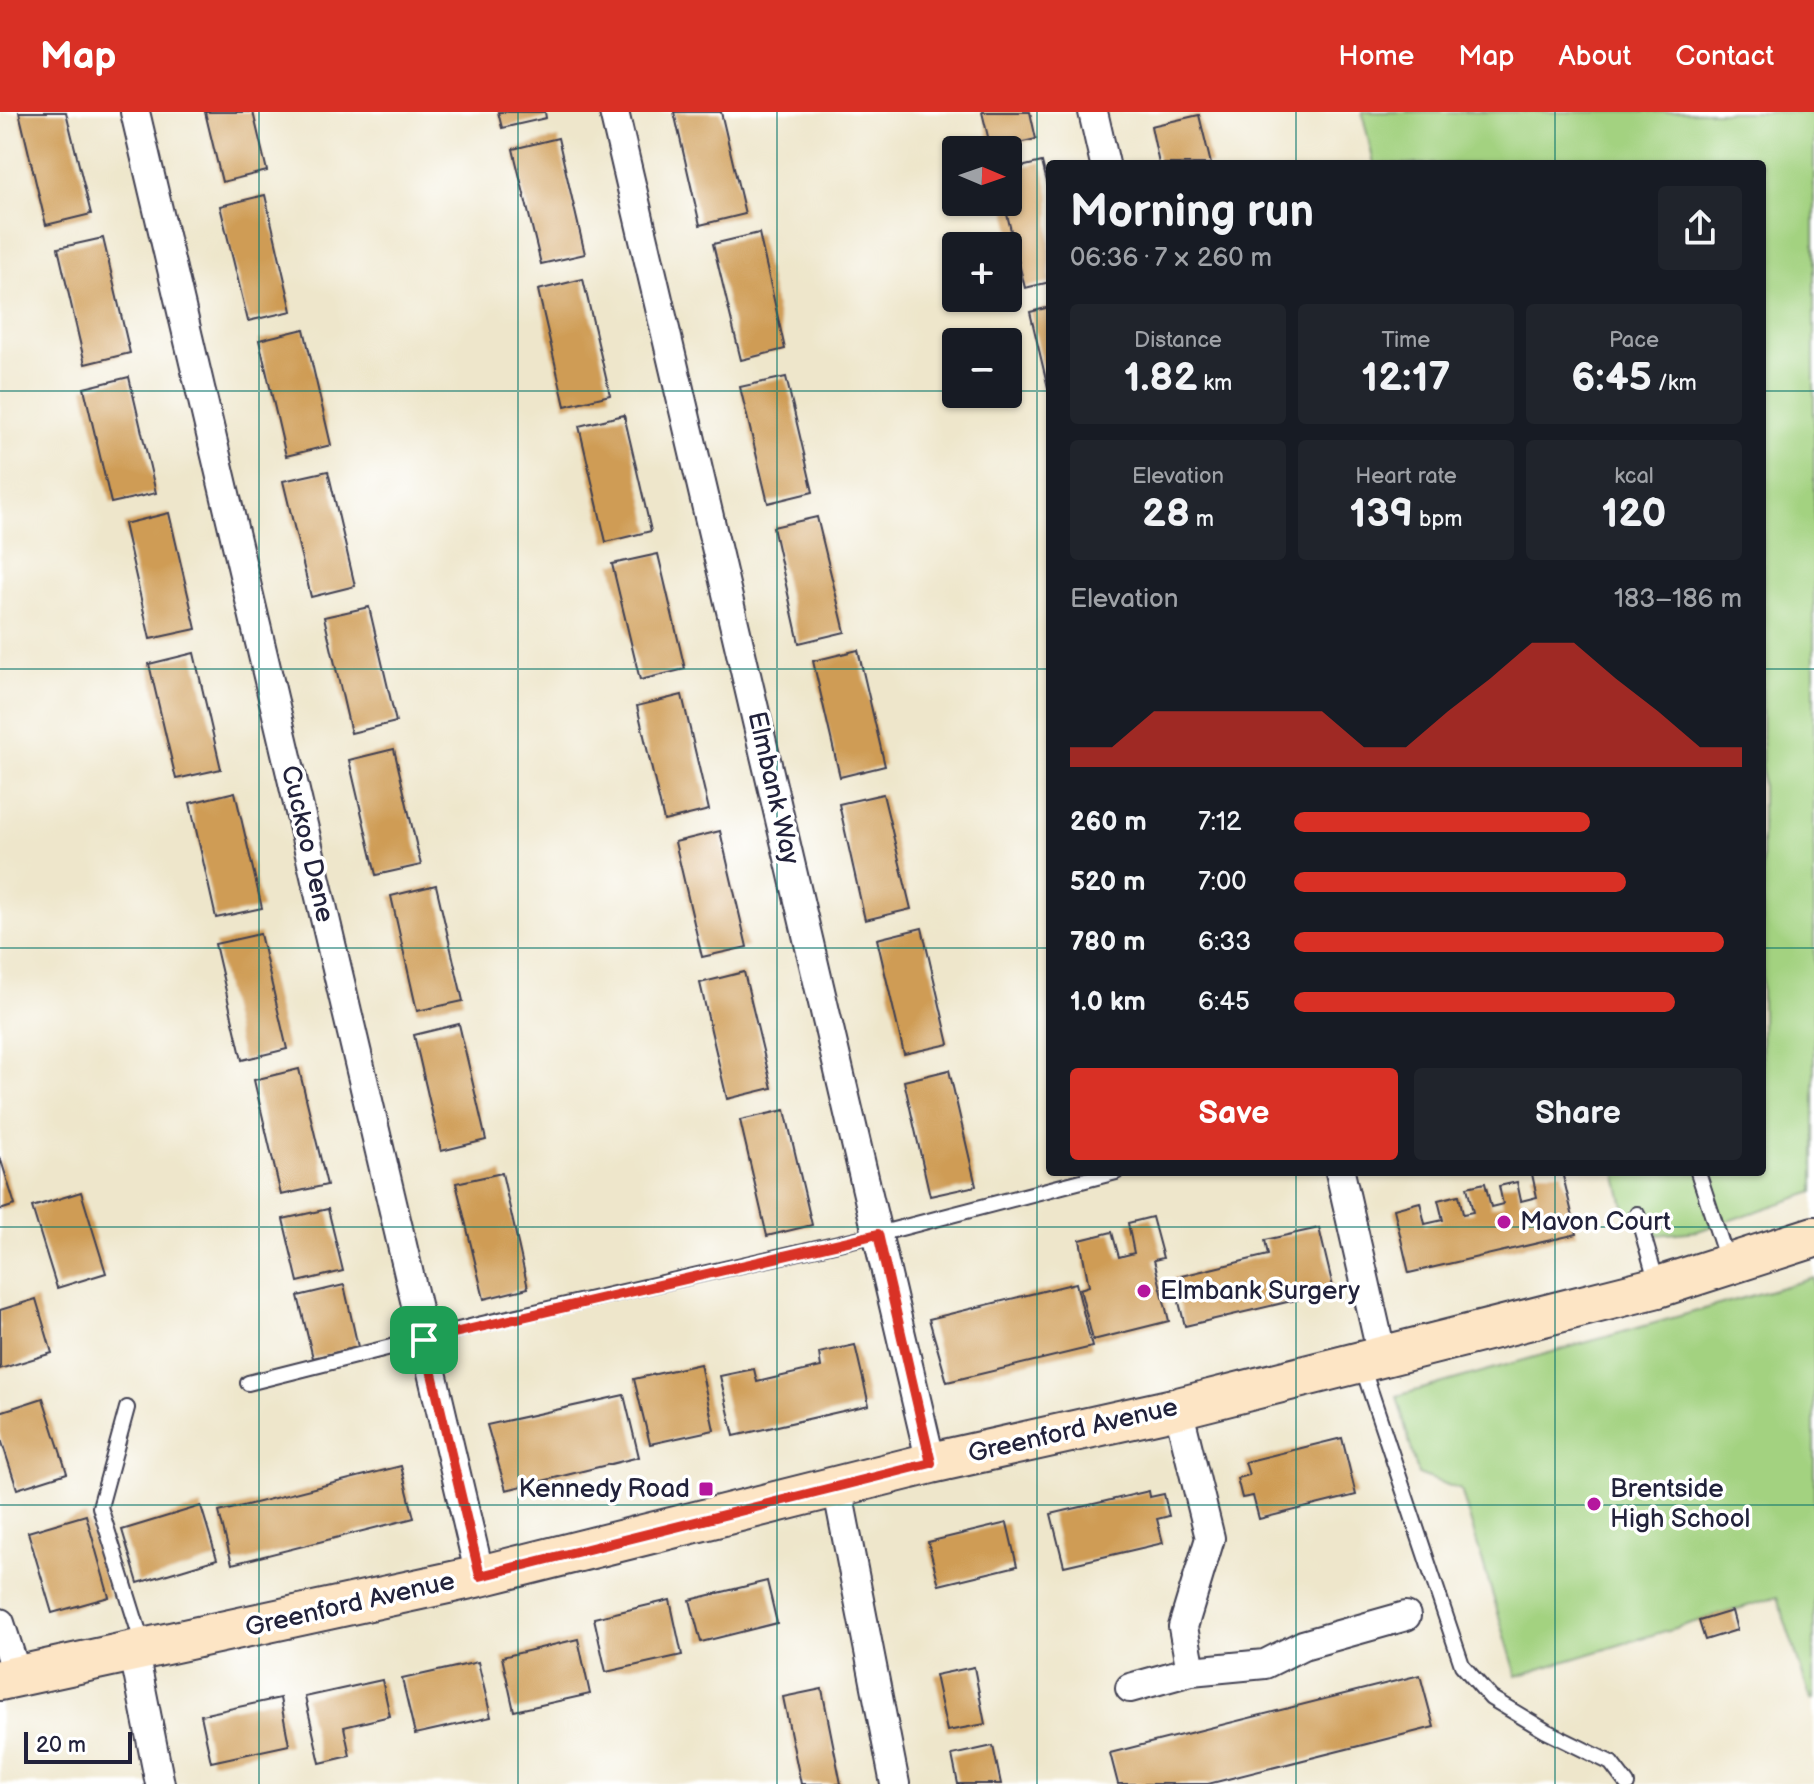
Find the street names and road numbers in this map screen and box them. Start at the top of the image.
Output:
street label: Elmbank Way [740,708,806,868]
street label: Cuckoo Dene [274,763,340,925]
street label: Greenford Avenue [965,1392,1181,1470]
street label: Greenford Avenue [242,1566,458,1644]

